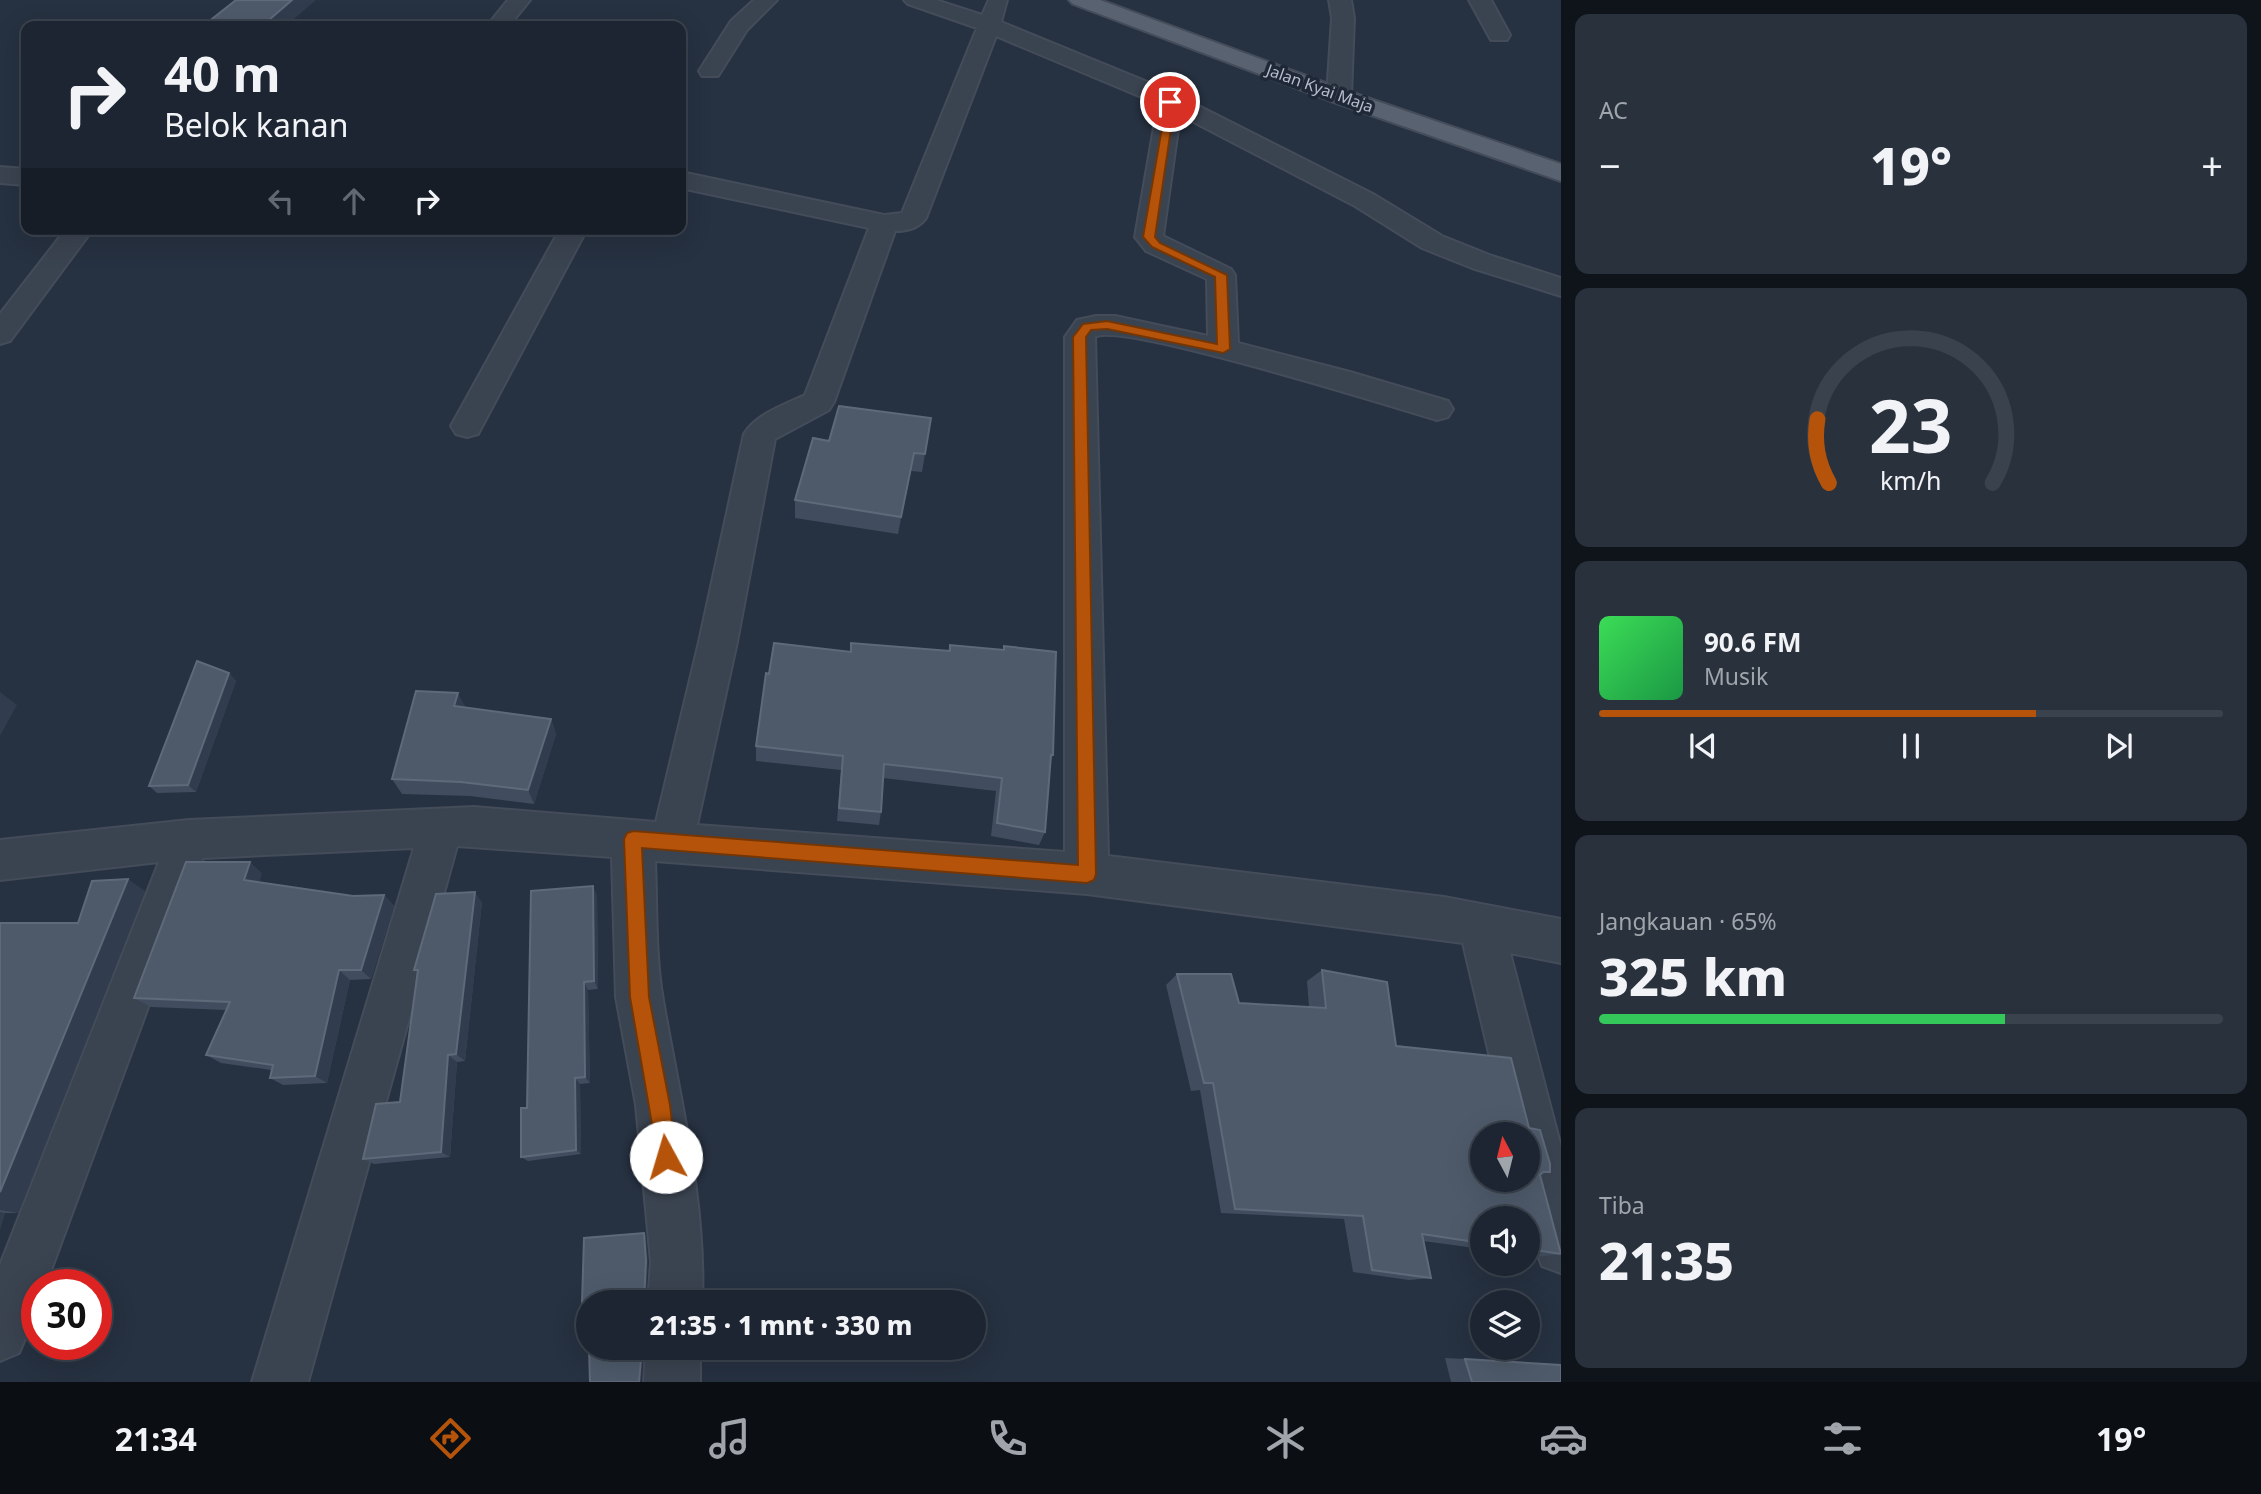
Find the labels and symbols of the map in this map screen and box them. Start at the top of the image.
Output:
street label: Jalan Kyai Maja [1262,58,1377,118]
pin [1140,72,1200,132]
position arrow [629,1120,703,1194]
north arrow [1470,1122,1540,1192]
speed limit sign: 30 [21,1269,112,1360]

